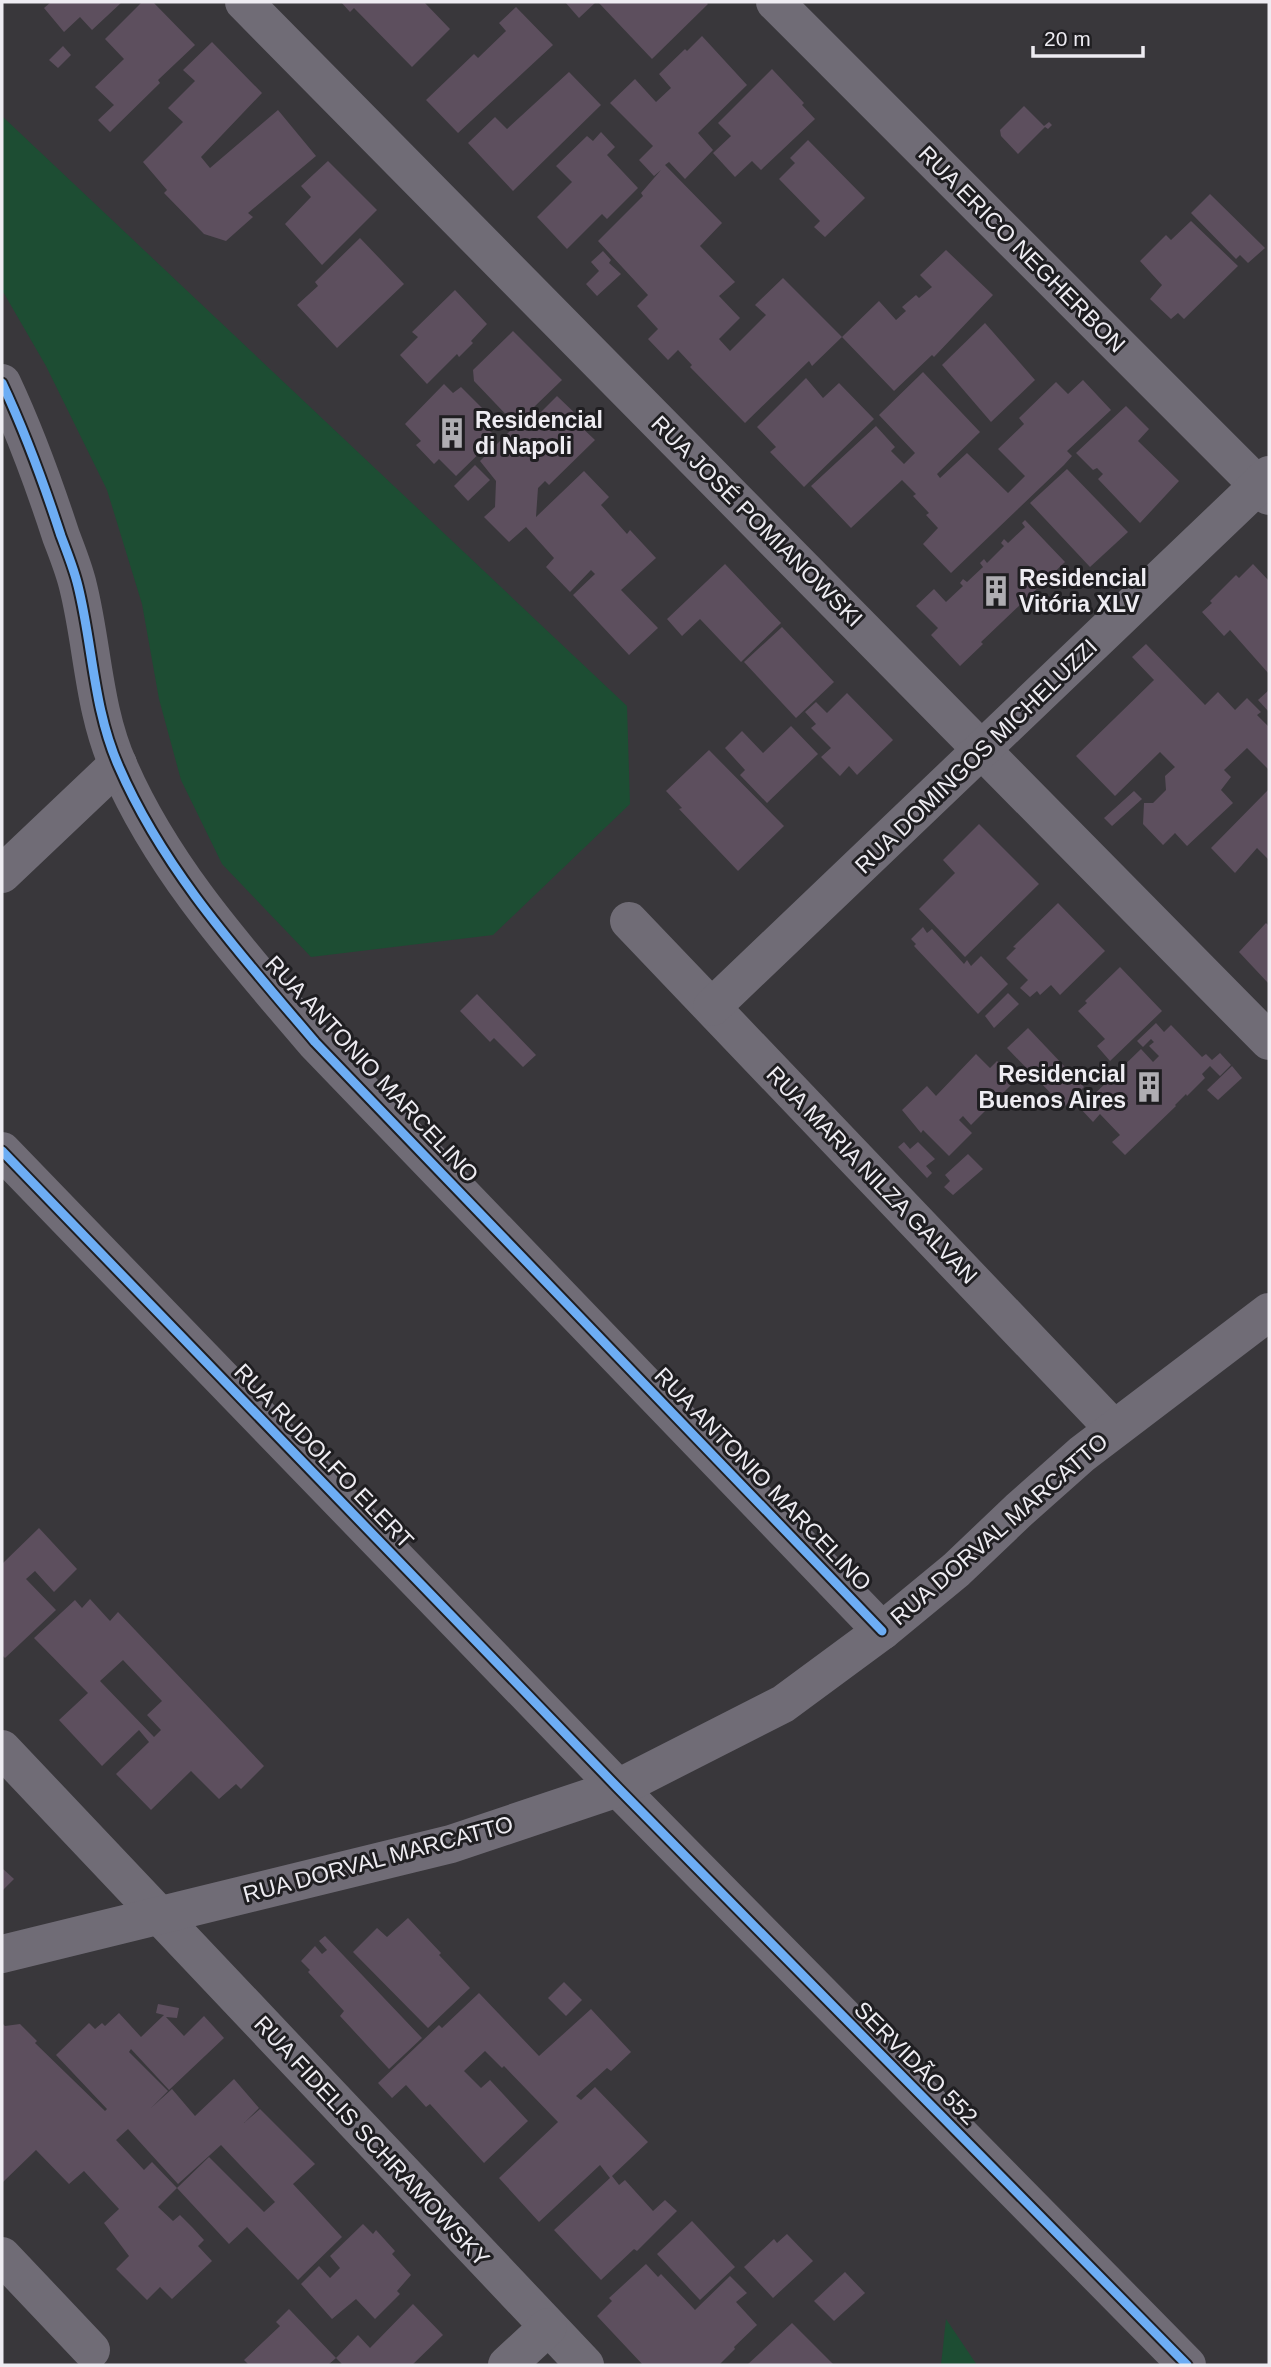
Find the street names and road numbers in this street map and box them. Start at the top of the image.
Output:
street label: RUA ERICO NEGHERBON [913,140,1131,358]
street label: RUA JOSÉ POMIANOWSKI [646,410,868,632]
street label: RUA DOMINGOS MICHELUZZI [850,633,1102,879]
street label: RUA ANTONIO MARCELINO [260,950,484,1188]
street label: RUA MARIA NILZA GALVAN [761,1061,983,1289]
street label: RUA RUDOLFO ELERT [229,1358,419,1554]
street label: RUA ANTONIO MARCELINO [649,1362,877,1596]
street label: RUA DORVAL MARCATTO [885,1428,1113,1630]
street label: RUA DORVAL MARCATTO [240,1810,516,1908]
street label: SERVIDÃO 552 [849,1996,983,2130]
street label: RUA FIDELIS SCHRAMOWSKY [249,2011,495,2271]

